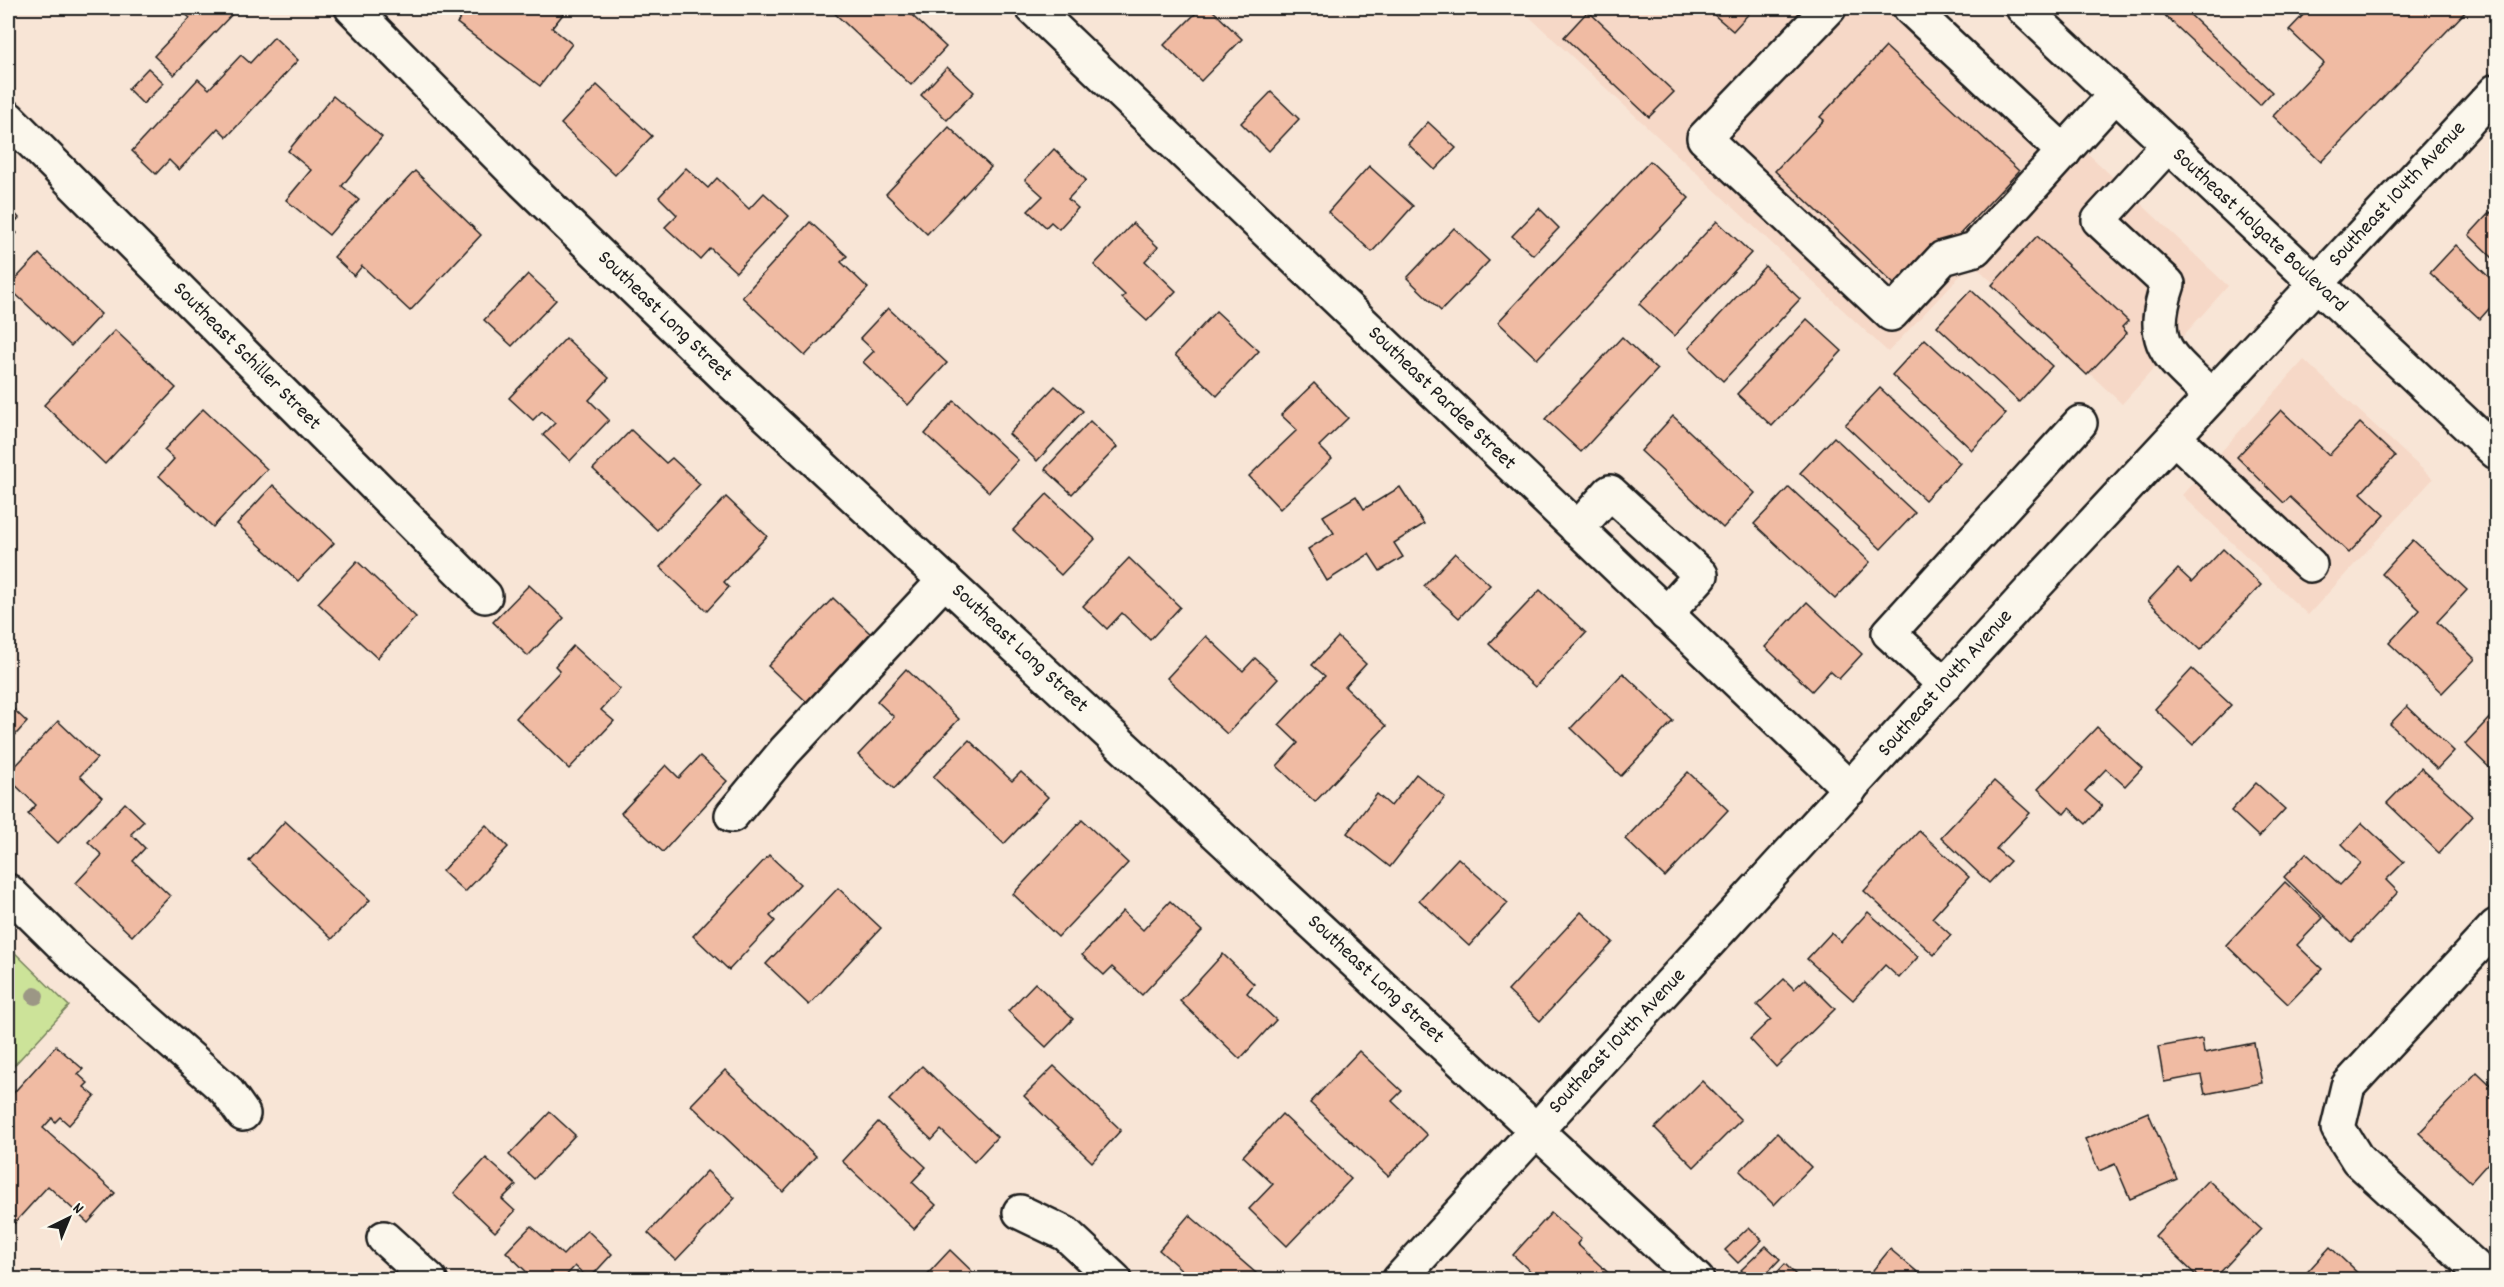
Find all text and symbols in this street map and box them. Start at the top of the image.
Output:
street label: Southeast 104th Avenue [2322,115,2474,275]
street label: Southeast Holgate Boulevard [2165,141,2353,321]
street label: Southeast Long Street [589,244,739,390]
street label: Southeast Schiller Street [165,276,327,438]
street label: Southeast Pardee Street [1360,320,1522,478]
street label: Southeast Long Street [944,577,1095,721]
street label: Southeast 104th Avenue [1871,603,2021,765]
street label: Southeast Long Street [1300,908,1451,1052]
street label: Southeast 104th Avenue [1542,962,1694,1122]
north arrow [39,1188,99,1248]
text: N [67,1198,88,1220]

